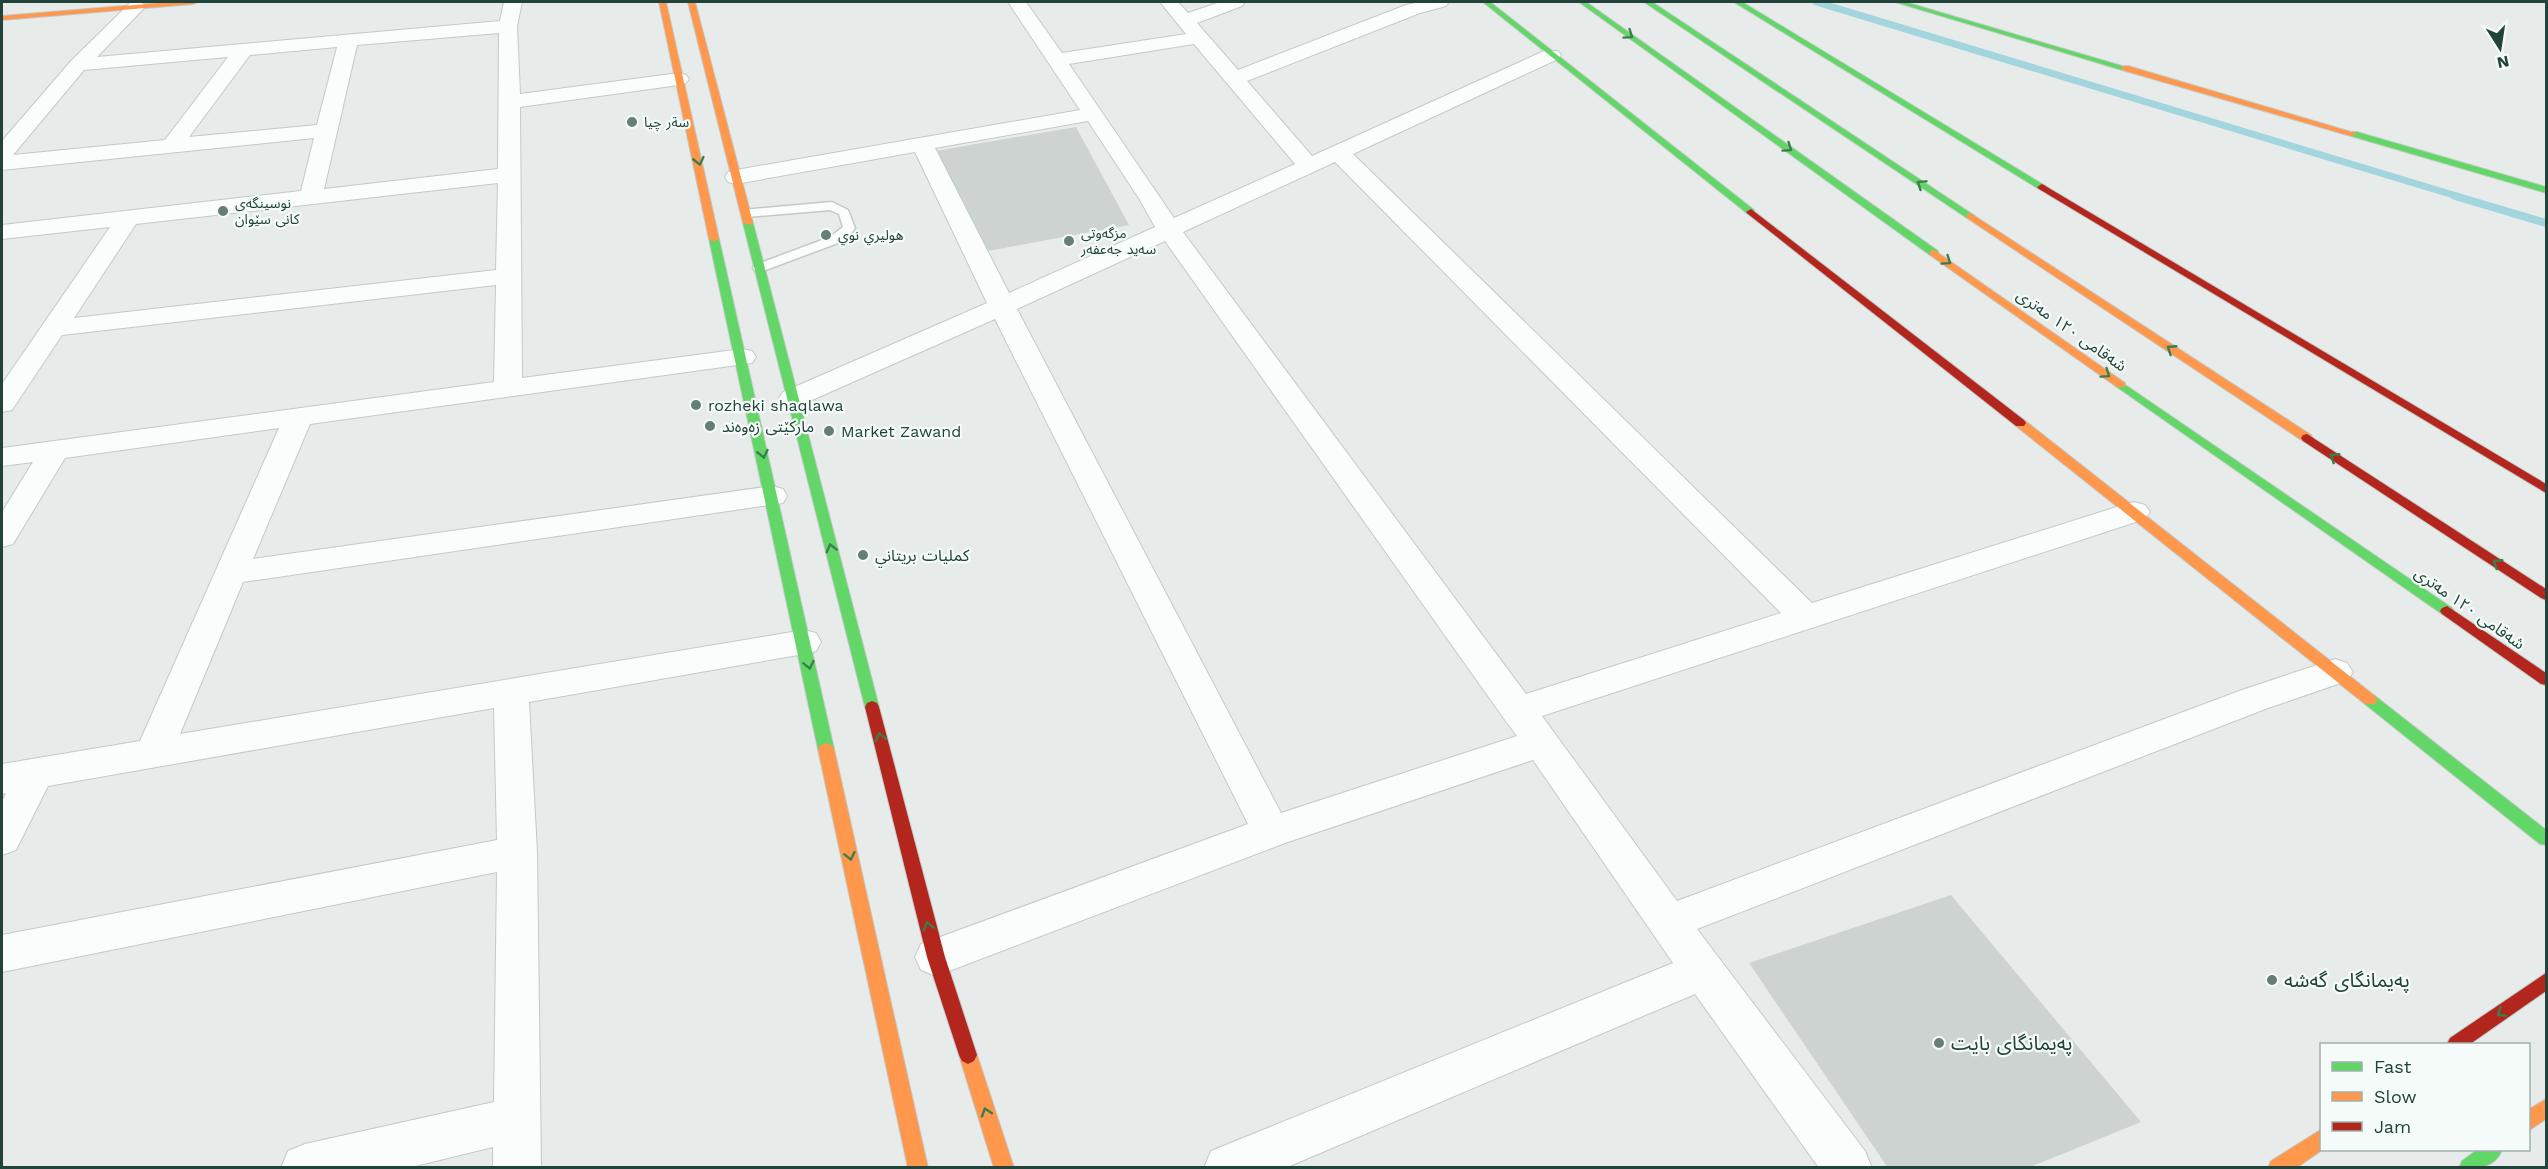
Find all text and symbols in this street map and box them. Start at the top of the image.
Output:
north arrow [2470,18,2530,78]
one-way arrow [1623,28,1634,39]
text: N [2495,52,2511,73]
place label: سةر چيا [644,114,689,132]
marker: سةر چيا [625,115,639,129]
one-way arrow [1782,141,1793,152]
one-way arrow [691,156,704,166]
one-way arrow [1917,179,1927,191]
place label: نوسینگەی کانی سێوان [235,195,300,228]
marker: نوسینگەی کانی سێوان [216,204,230,218]
place label: مزگەوتی سەید جەعفەر [1080,225,1156,258]
place label: هوليري نوي [838,227,903,246]
marker: هوليري نوي [819,228,833,242]
marker: مزگەوتی سەید جەعفەر [1062,234,1076,248]
one-way arrow [1941,254,1952,265]
street label: شەقامی ١٢٠ مەتری [2013,285,2130,376]
one-way arrow [2167,345,2177,357]
one-way arrow [2100,367,2111,378]
place label: rozheki shaqlawa [708,396,844,415]
marker: rozheki shaqlawa [689,398,703,412]
place label: مارکێتی زەوەند [722,417,814,436]
marker: مارکێتی زەوەند [703,419,717,433]
place label: Market Zawand [841,422,961,441]
marker: Market Zawand [822,424,836,438]
one-way arrow [755,449,768,459]
one-way arrow [2330,452,2340,464]
one-way arrow [826,543,839,553]
place label: كمليات بريتاني [875,546,970,568]
marker: كمليات بريتاني [856,548,870,562]
one-way arrow [2493,559,2504,570]
street label: شەقامی ١٢٠ مەتری [2411,563,2528,654]
one-way arrow [801,660,814,670]
one-way arrow [874,732,887,742]
one-way arrow [843,850,856,860]
one-way arrow [923,921,935,932]
place label: پەیمانگای گەشە [2284,968,2410,993]
marker: پەیمانگای گەشە [2265,973,2279,987]
one-way arrow [2497,1006,2508,1017]
place label: پەیمانگای بایت [1951,1031,2072,1056]
marker: پەیمانگای بایت [1932,1036,1946,1050]
legend [2320,1043,2530,1151]
text: Fast [2374,1056,2412,1077]
text: Slow [2374,1086,2417,1107]
one-way arrow [981,1107,993,1118]
text: Jam [2374,1116,2411,1137]

